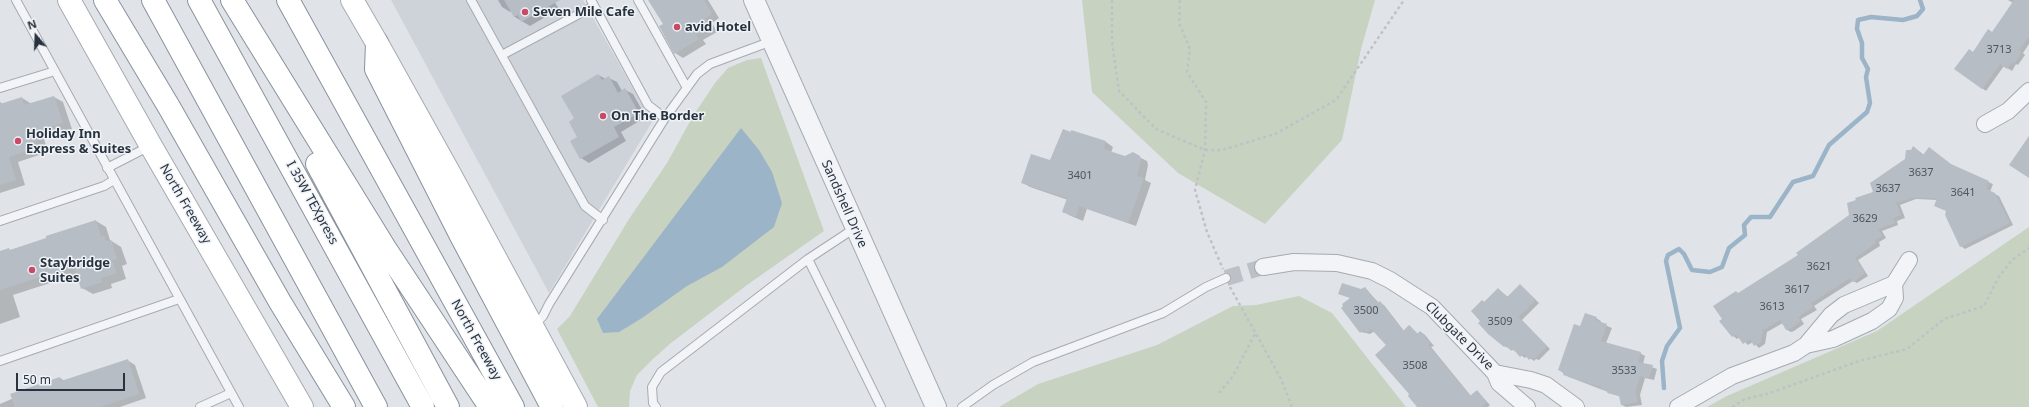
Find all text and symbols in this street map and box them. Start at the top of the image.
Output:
place label: Seven Mile Cafe [533,4,635,20]
marker: Seven Mile Cafe [520,7,530,17]
north arrow [16,16,56,56]
text: N [25,16,39,33]
place label: avid Hotel [685,19,751,35]
marker: avid Hotel [672,22,682,32]
house number: 3713 [1986,43,2012,57]
place label: On The Border [611,108,704,124]
marker: On The Border [598,111,608,121]
place label: Holiday Inn Express & Suites [26,126,131,157]
marker: Holiday Inn Express & Suites [13,136,23,146]
street label: Sandshell Drive [818,158,870,250]
street label: I 35W TEXpress [283,159,341,247]
street label: North Freeway [156,161,214,247]
house number: 3637 [1908,166,1934,180]
house number: 3401 [1067,169,1093,183]
house number: 3637 [1875,182,1901,196]
house number: 3641 [1950,186,1976,200]
house number: 3629 [1852,212,1878,226]
place label: Staybridge Suites [40,255,110,286]
house number: 3621 [1806,260,1832,274]
marker: Staybridge Suites [27,265,37,275]
house number: 3617 [1784,283,1810,297]
street label: North Freeway [447,297,505,383]
street label: Clubgate Drive [1422,299,1496,373]
house number: 3613 [1759,300,1785,314]
house number: 3500 [1353,304,1379,318]
house number: 3509 [1487,315,1513,329]
house number: 3508 [1402,359,1428,373]
house number: 3533 [1611,364,1637,378]
scale bar [18,365,127,391]
text: 50 m [23,371,51,388]

